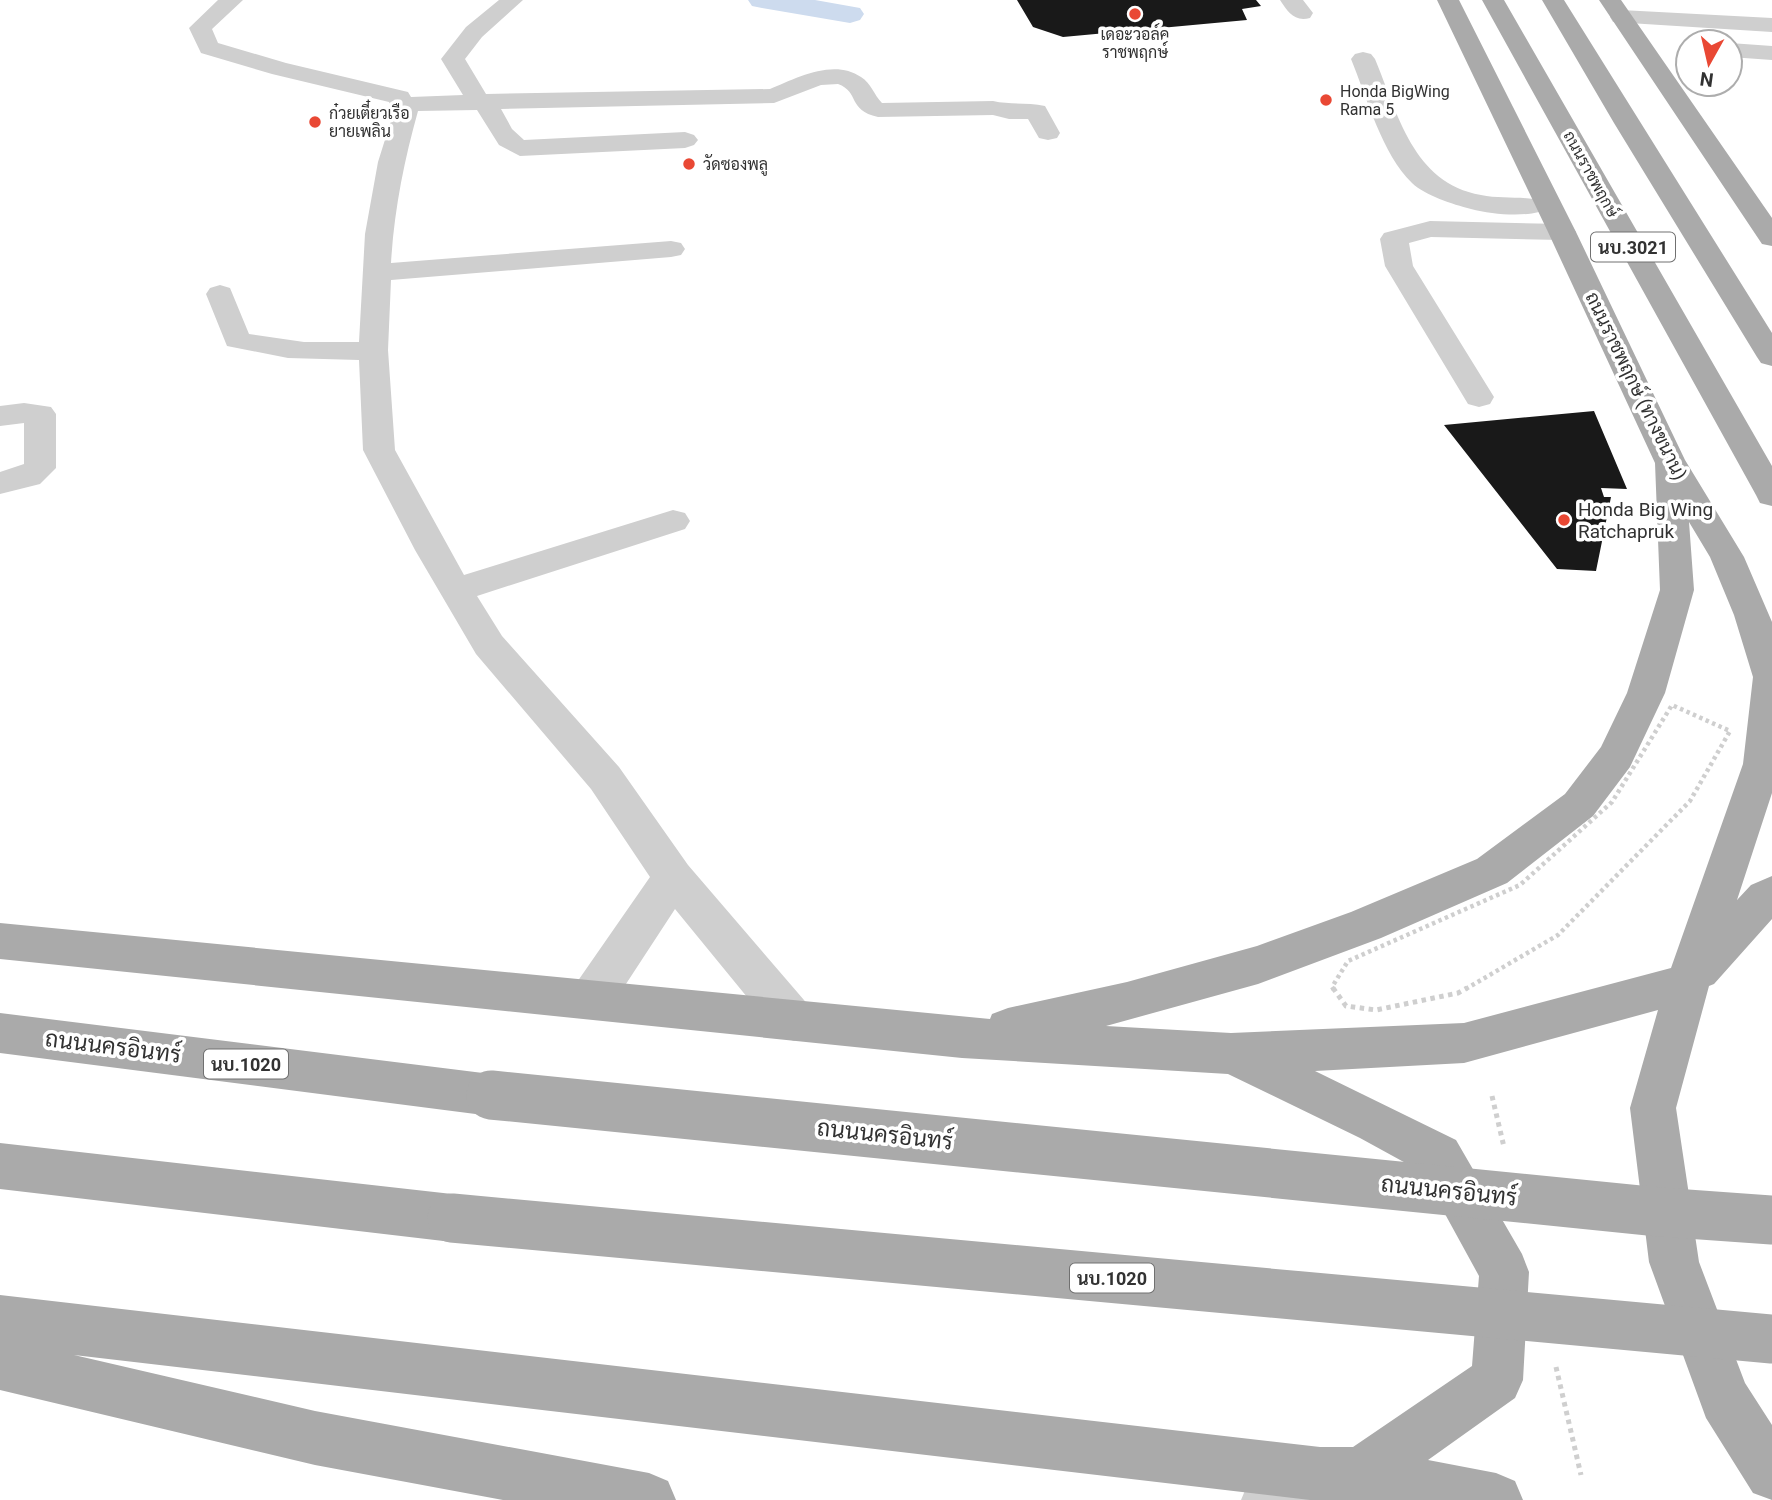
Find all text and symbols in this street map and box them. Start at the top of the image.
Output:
marker: เดอะวอล์ค ราชพฤกษ์ [1127,6,1143,22]
place label: เดอะวอล์ค ราชพฤกษ์ [1101,22,1169,62]
north arrow [1674,28,1744,98]
text: N [1698,67,1715,92]
place label: Honda BigWing Rama 5 [1340,82,1450,119]
marker: Honda BigWing Rama 5 [1318,92,1334,108]
place label: ก๋วยเตี๋ยวเรือ ยายเพลิน [329,99,410,141]
marker: ก๋วยเตี๋ยวเรือ ยายเพลิน [307,114,323,130]
street label: ถนนราชพฤกษ์ [1559,126,1625,221]
place label: วัดซองพลู [703,154,768,176]
marker: วัดซองพลู [681,156,697,172]
road number: นบ.3021 [1591,232,1675,262]
street label: ถนนราชพฤกษ์ (ทางขนาน) [1580,288,1693,484]
place label: Honda Big Wing Ratchapruk [1578,498,1713,543]
marker: Honda Big Wing Ratchapruk [1556,512,1572,528]
street label: ถนนนครอินทร์ [44,1022,183,1069]
road number: นบ.1020 [204,1050,288,1078]
street label: ถนนนครอินทร์ [816,1111,955,1156]
street label: ถนนนครอินทร์ [1380,1167,1519,1212]
road number: นบ.1020 [1070,1264,1154,1293]

